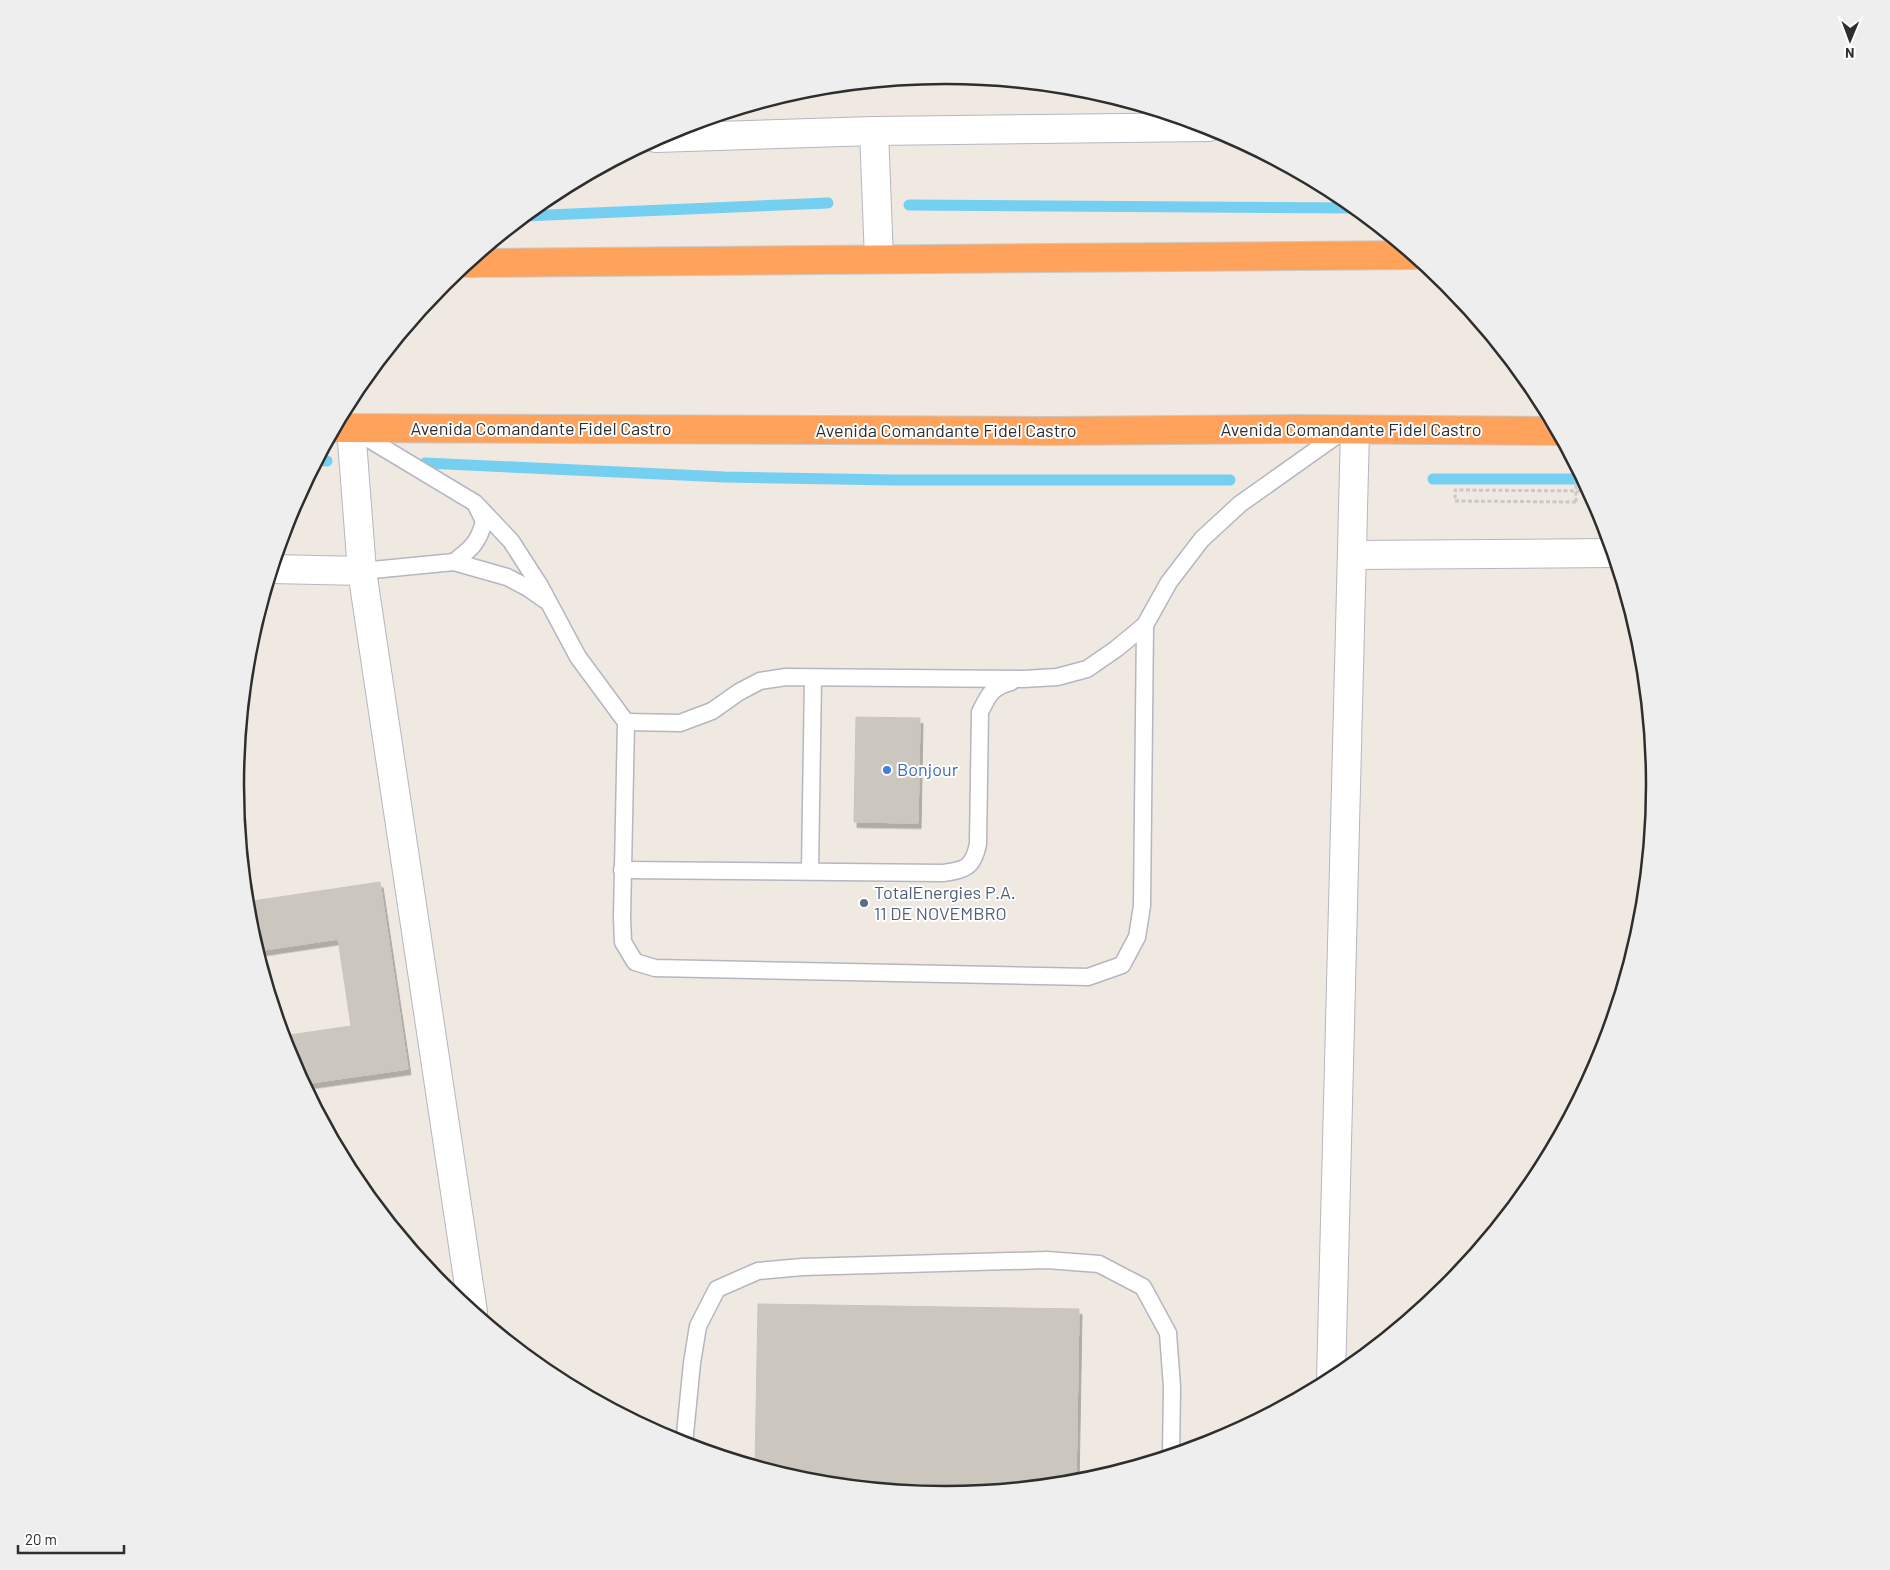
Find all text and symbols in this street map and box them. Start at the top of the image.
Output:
north arrow [1825,15,1875,65]
text: N [1845,45,1855,62]
street label: Avenida Comandante Fidel Castro [410,417,672,439]
street label: Avenida Comandante Fidel Castro [1220,418,1482,440]
street label: Avenida Comandante Fidel Castro [815,419,1077,441]
place label: Bonjour [897,758,959,780]
marker: Bonjour [881,764,893,776]
place label: TotalEnergies P.A. 11 DE NOVEMBRO [874,881,1016,924]
marker: TotalEnergies P.A. 11 DE NOVEMBRO [858,897,870,909]
scale bar [18,1522,124,1554]
text: 20 m [25,1530,57,1548]

